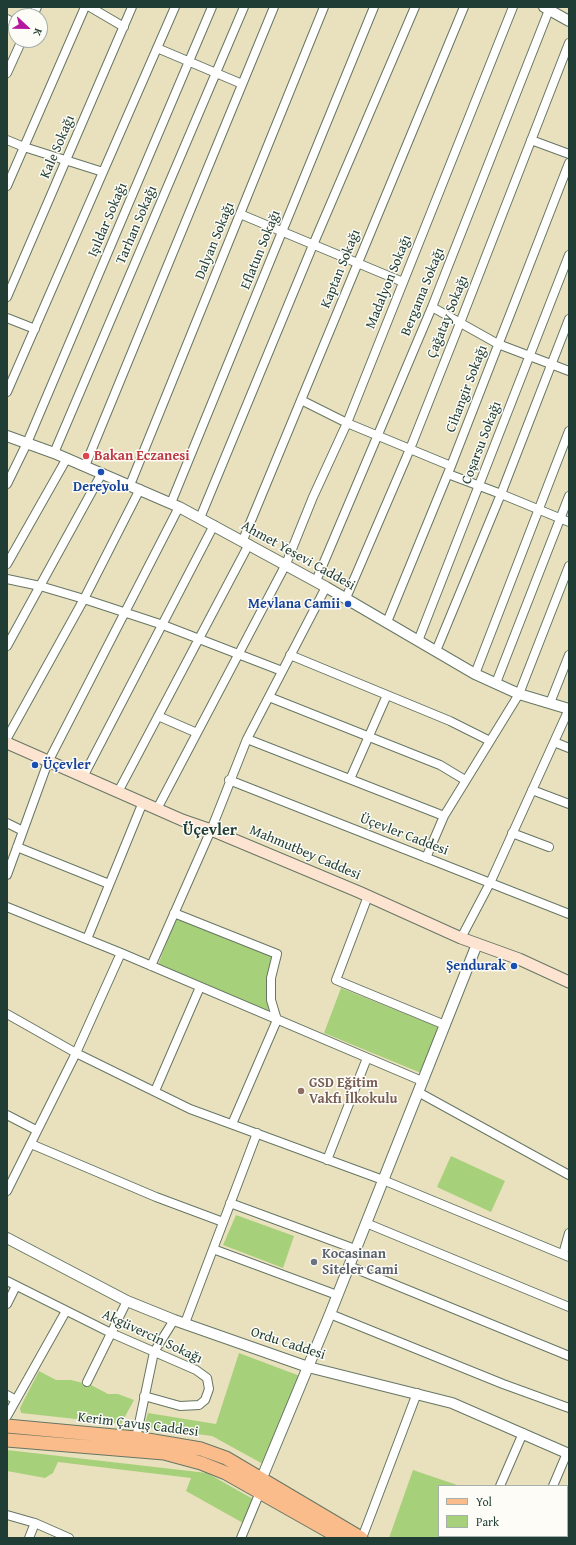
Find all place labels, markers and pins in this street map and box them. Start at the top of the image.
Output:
place label: Bakan Eczanesi [94,448,190,464]
marker: Bakan Eczanesi [81,451,91,461]
marker: Dereyolu [96,467,106,477]
place label: Dereyolu [73,479,129,495]
place label: Mevlana Camii [248,596,340,612]
marker: Mevlana Camii [343,599,353,609]
place label: Üçevler [43,757,91,773]
marker: Üçevler [30,760,40,770]
place label: Şendurak [446,958,506,974]
marker: Şendurak [509,961,519,971]
place label: GSD Eğitim Vakfı İlkokulu [309,1075,398,1108]
marker: GSD Eğitim Vakfı İlkokulu [296,1086,306,1096]
place label: Kocasinan Siteler Cami [322,1246,398,1278]
marker: Kocasinan Siteler Cami [309,1257,319,1267]

